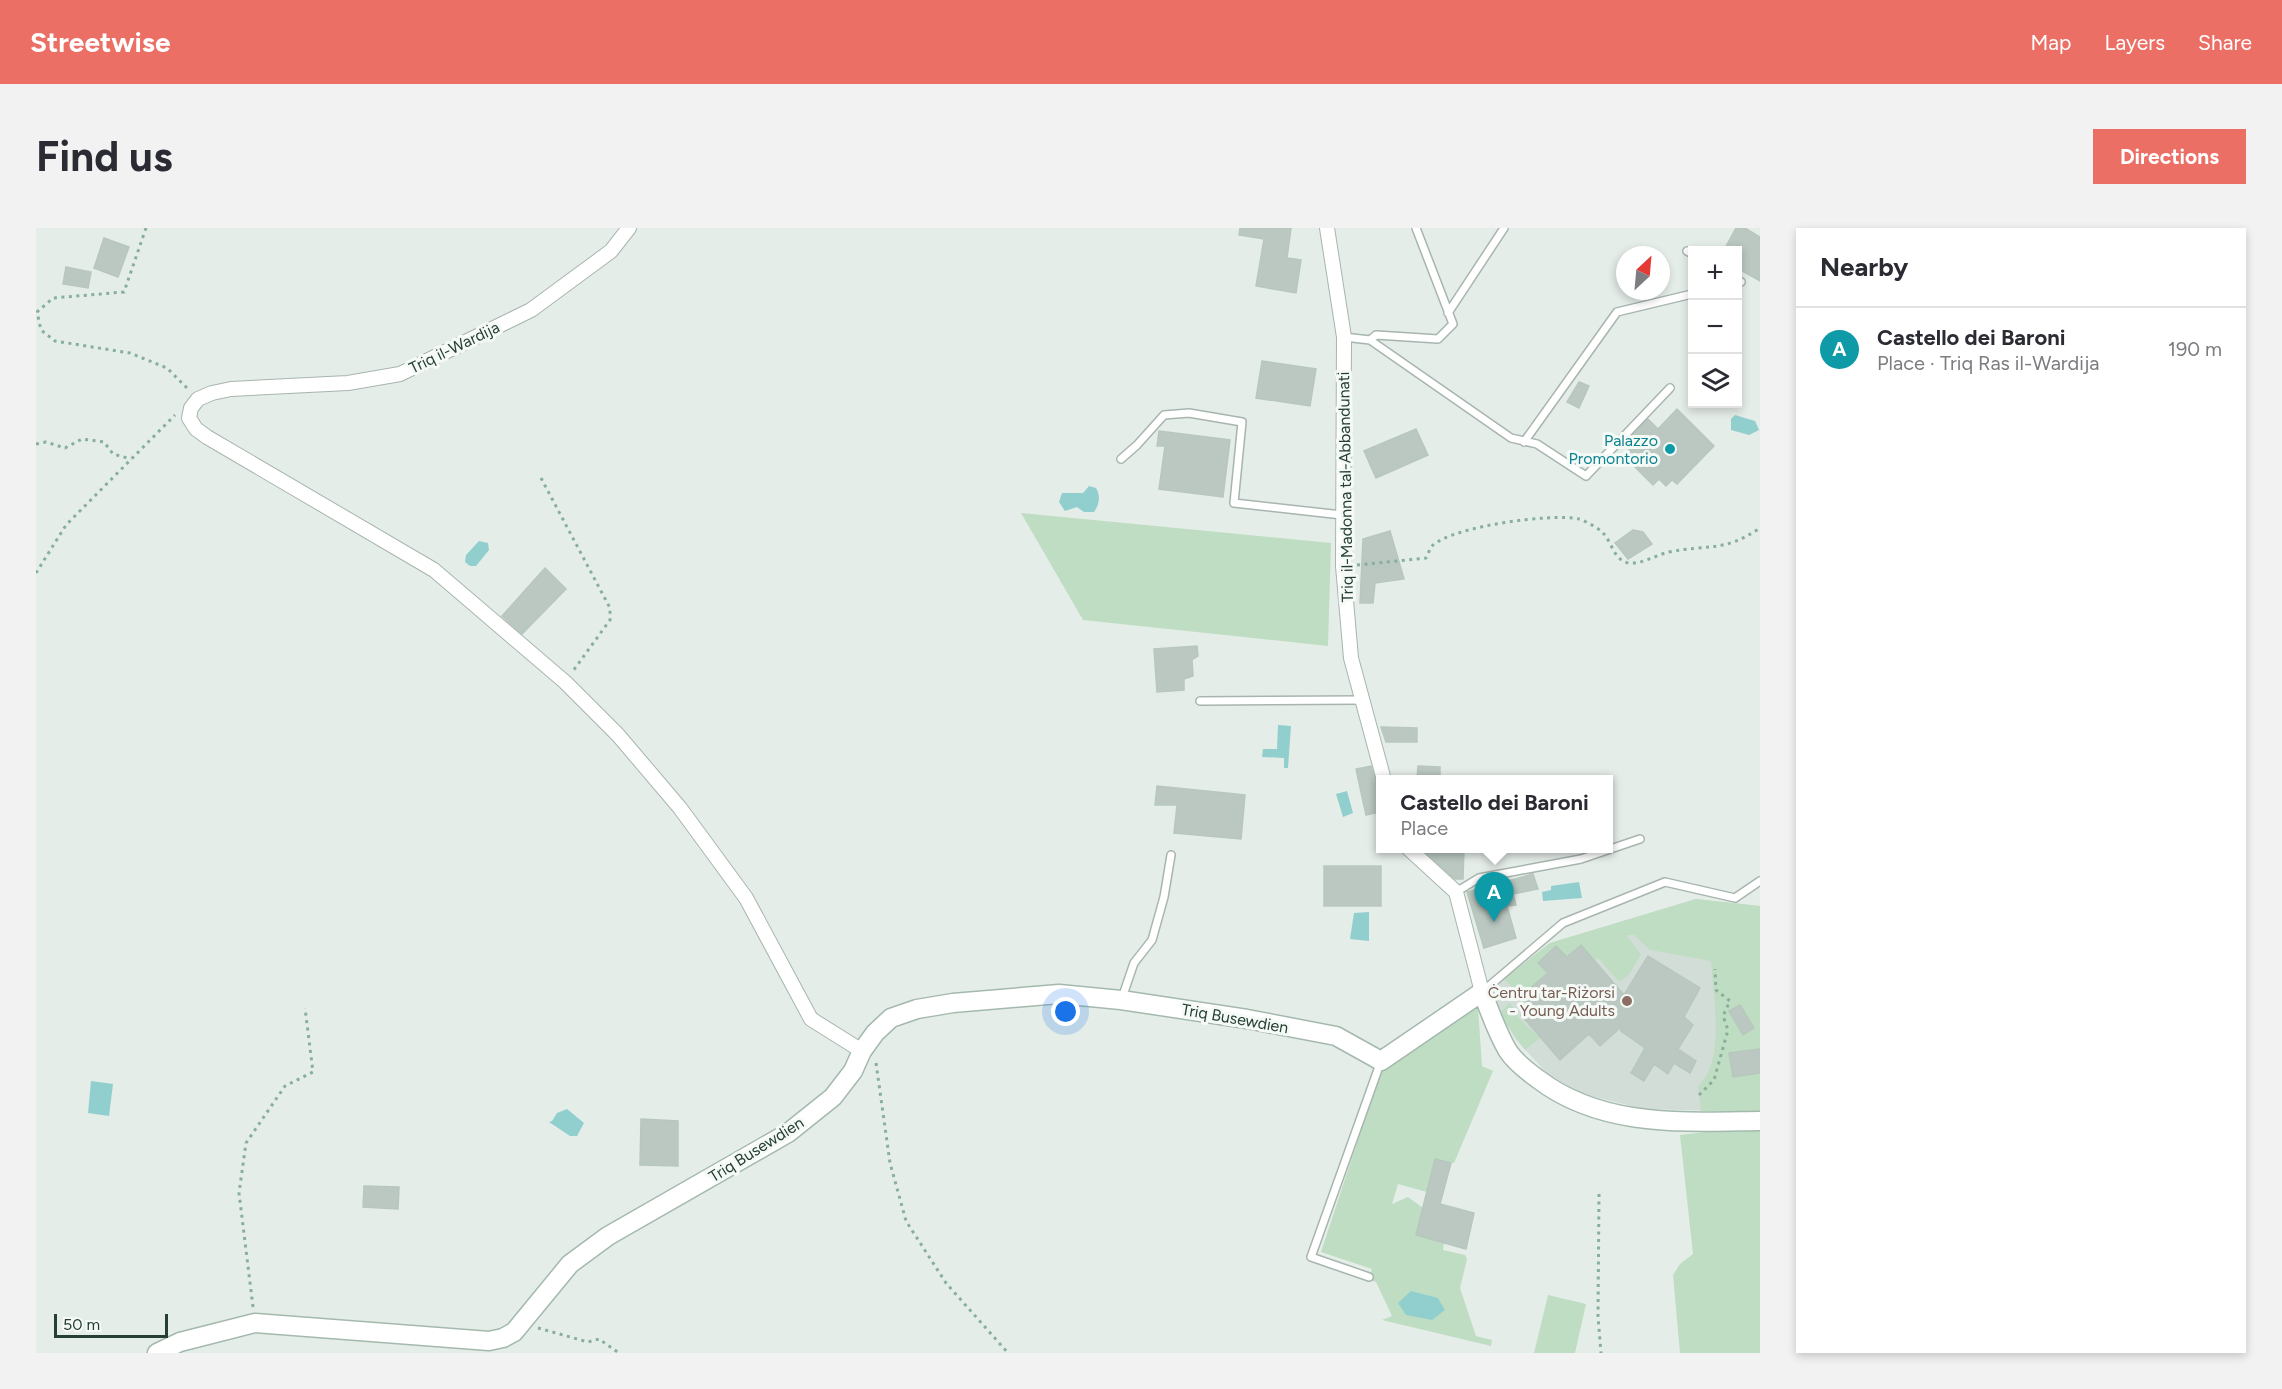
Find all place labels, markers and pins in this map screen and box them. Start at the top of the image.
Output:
place label: Palazzo Promontorio [1569,431,1658,468]
marker: Palazzo Promontorio [1663,442,1677,456]
pin: A [1474,872,1514,922]
place label: Ċentru tar-Riżorsi - Young Adults [1488,983,1615,1020]
marker: Ċentru tar-Riżorsi - Young Adults [1620,994,1634,1008]

